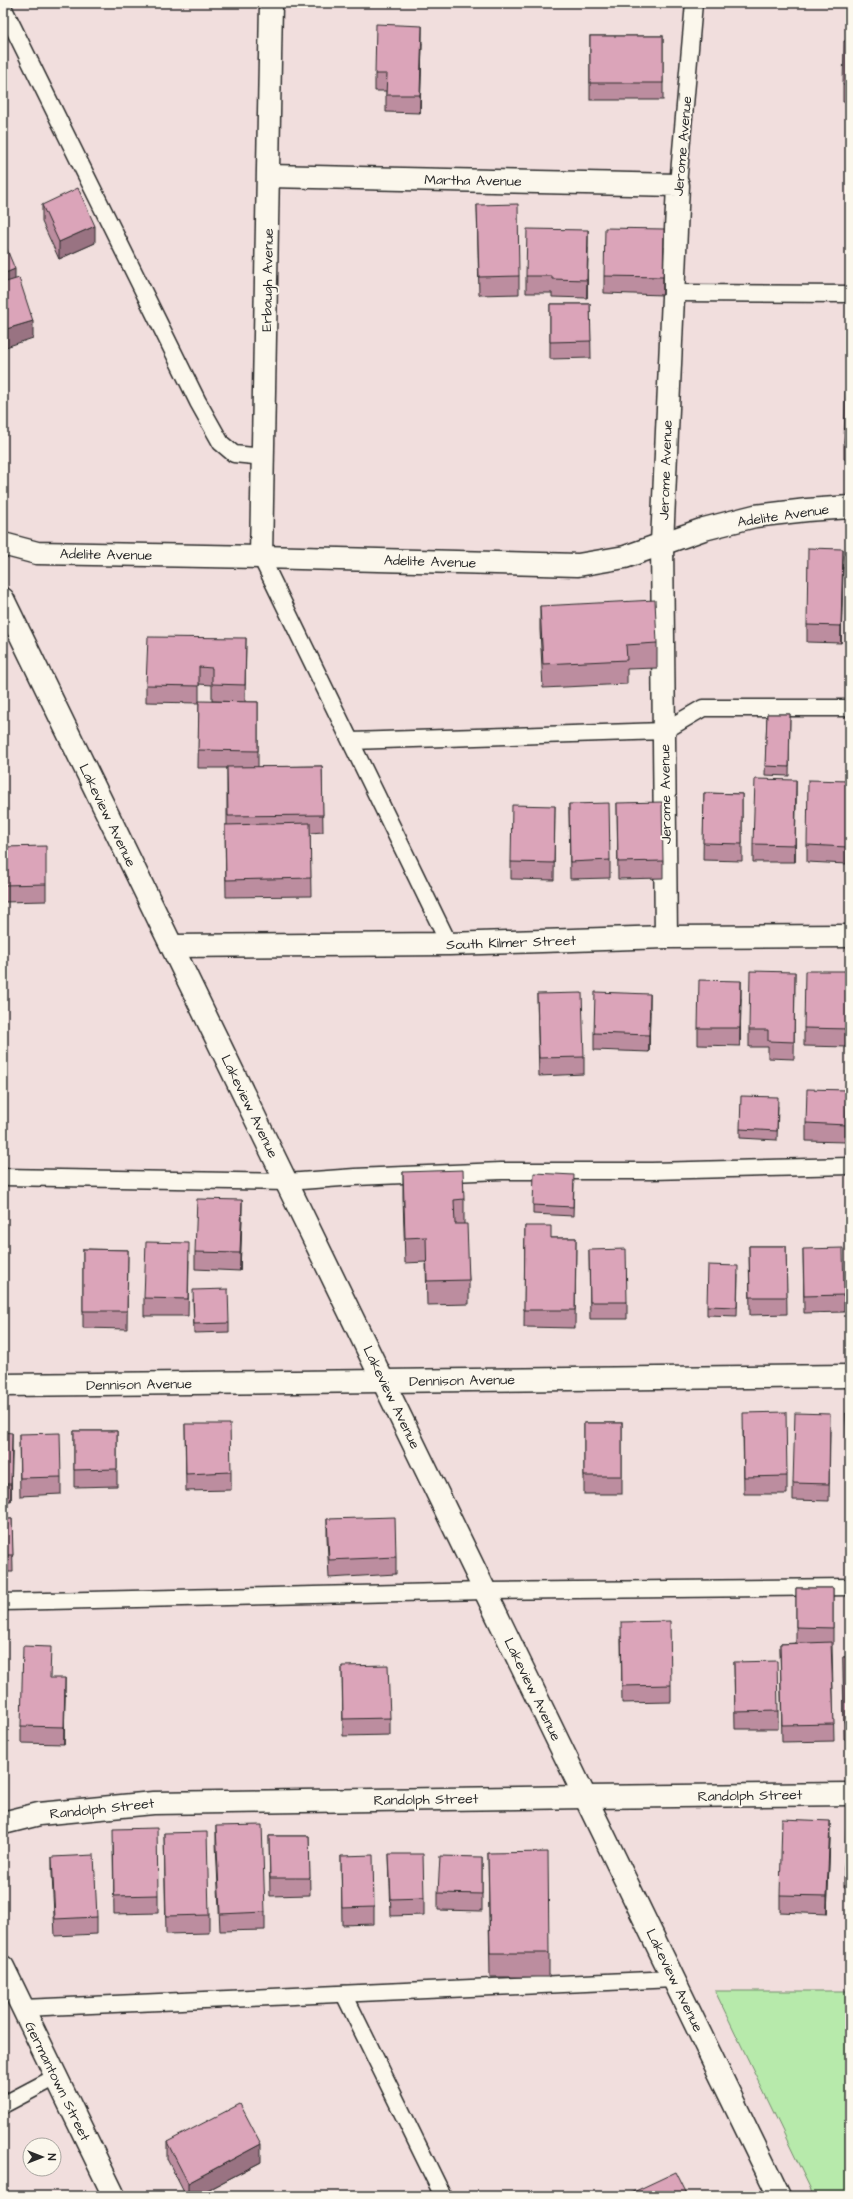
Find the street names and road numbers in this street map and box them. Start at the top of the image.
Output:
street label: Jerome Avenue [669,95,697,197]
street label: Martha Avenue [424,170,522,192]
street label: Erbaugh Avenue [257,228,279,332]
street label: Jerome Avenue [654,419,678,520]
street label: Adelite Avenue [736,500,831,532]
street label: Adelite Avenue [60,544,153,566]
street label: Adelite Avenue [383,550,477,574]
street label: Jerome Avenue [655,743,677,844]
street label: Lakeview Avenue [73,761,141,871]
street label: South Kilmer Street [446,931,577,955]
street label: Lakeview Avenue [215,1052,283,1162]
street label: Lakeview Avenue [357,1343,425,1453]
street label: Dennison Avenue [409,1370,515,1392]
street label: Dennison Avenue [86,1374,192,1396]
street label: Lakeview Avenue [498,1635,566,1745]
street label: Randolph Street [697,1785,803,1807]
street label: Randolph Street [373,1789,479,1811]
street label: Randolph Street [49,1794,156,1824]
street label: Lakeview Avenue [640,1926,708,2036]
street label: Germantown Street [19,2018,95,2145]

